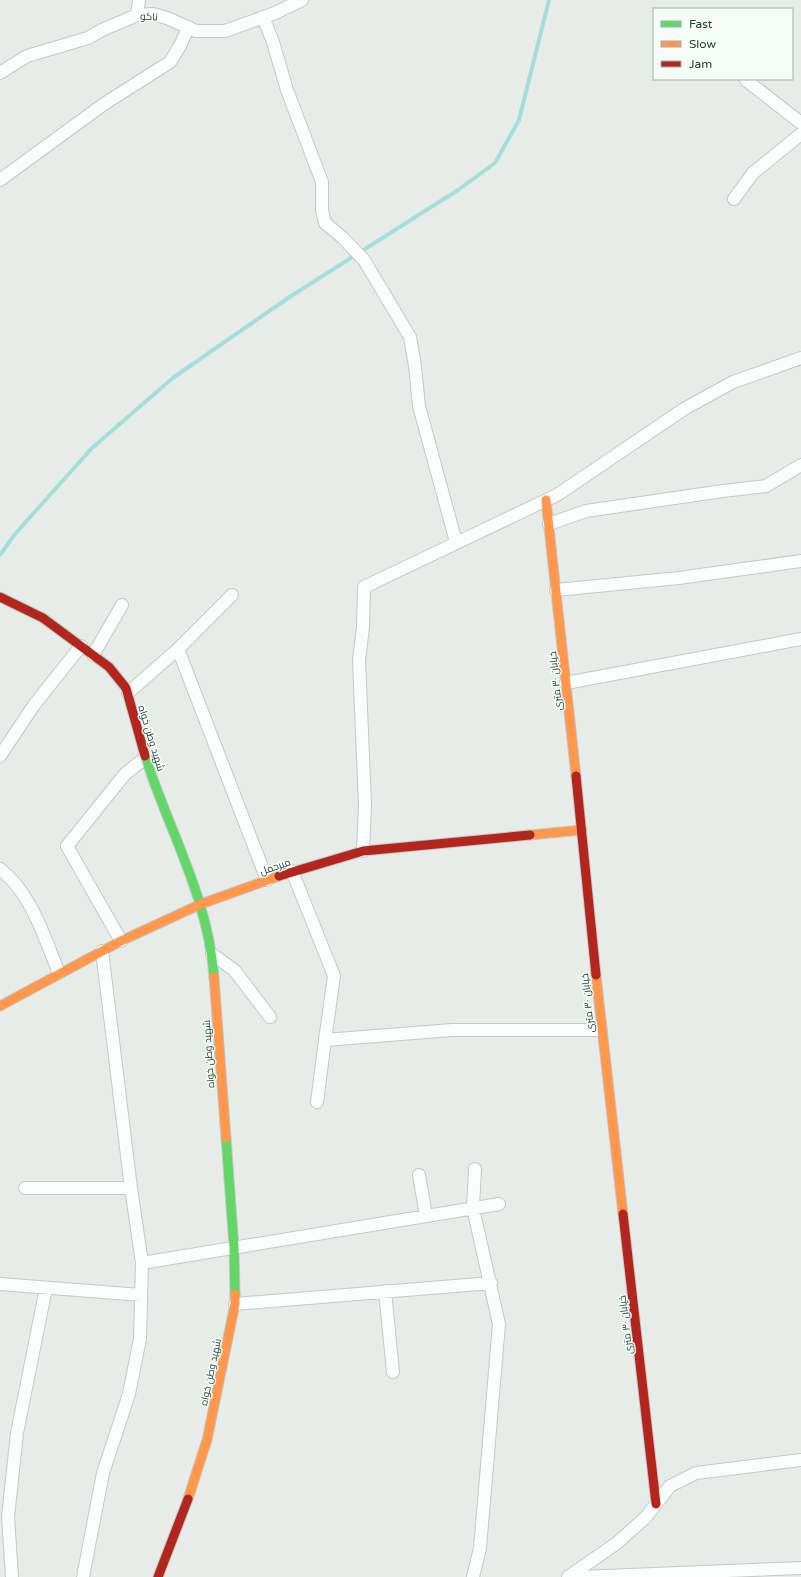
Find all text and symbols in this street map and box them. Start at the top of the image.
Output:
legend [653,8,793,80]
street label: ناکو [140,11,158,23]
text: Fast [689,17,713,31]
text: Slow [689,37,716,51]
text: Jam [689,57,712,71]
street label: خیابان ۳۰ متری [547,651,565,711]
street label: شهید وطن خواه [135,704,167,773]
street label: میرحمل [258,856,292,878]
street label: خیابان ۳۰ متری [579,973,597,1033]
street label: شهید وطن خواه [201,1020,217,1088]
street label: خیابان ۳۰ متری [616,1295,636,1355]
street label: شهید وطن خواه [198,1338,224,1407]

